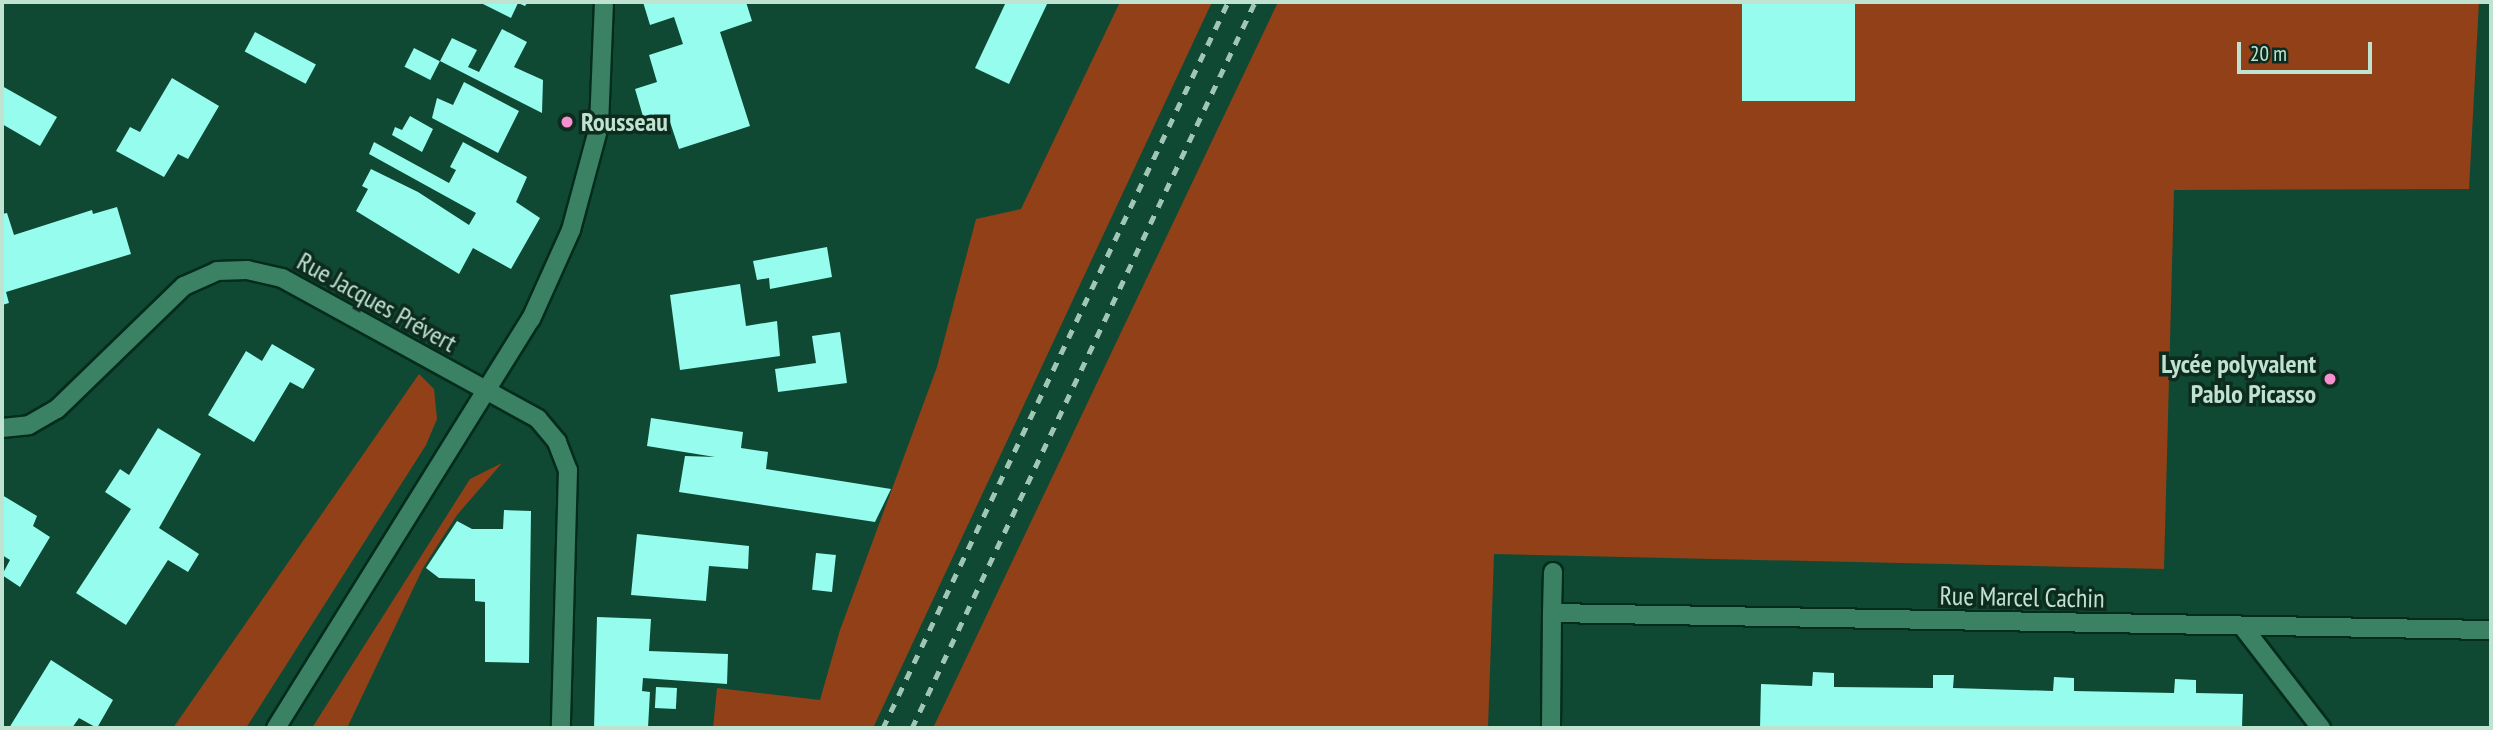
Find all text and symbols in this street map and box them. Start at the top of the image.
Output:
scale bar [2241,28,2376,72]
text: 20 m [2250,40,2287,67]
place label: Rousseau [581,106,668,138]
marker: Rousseau [559,114,575,130]
street label: Rue Jacques Prévert [292,245,462,359]
place label: Lycée polyvalent Pablo Picasso [2161,348,2316,410]
marker: Lycée polyvalent Pablo Picasso [2322,371,2338,387]
street label: Rue Marcel Cachin [1939,580,2105,614]

